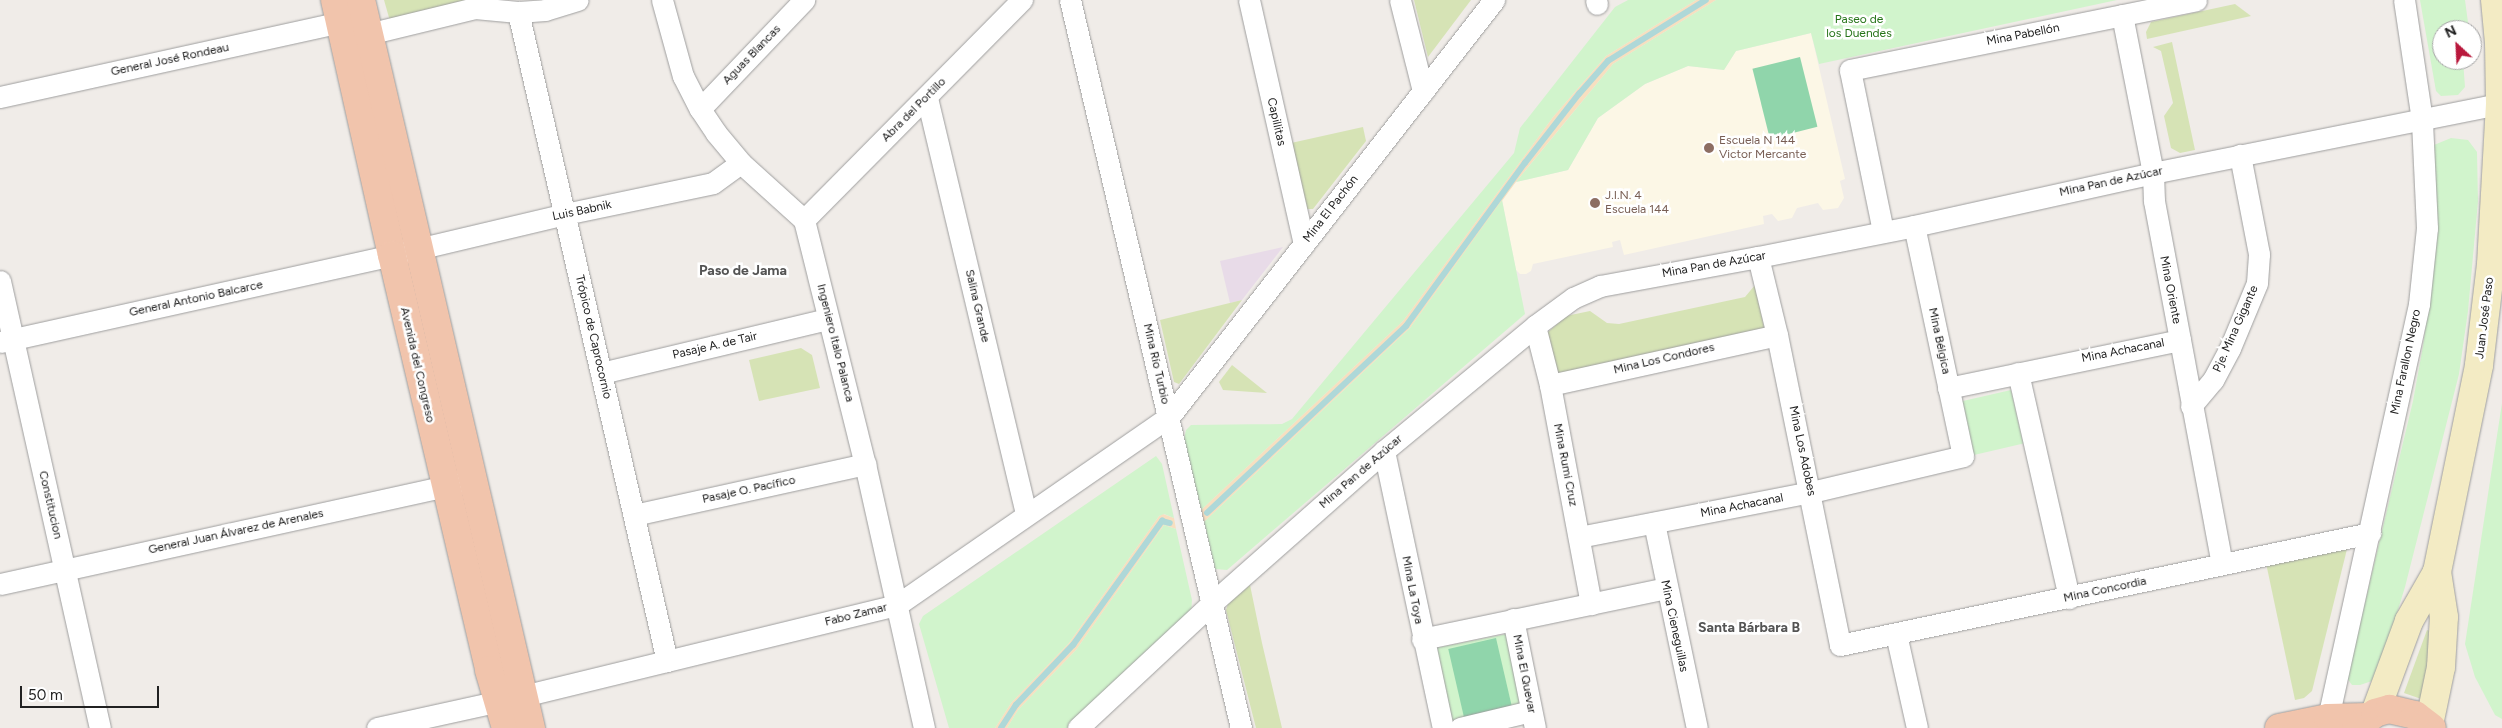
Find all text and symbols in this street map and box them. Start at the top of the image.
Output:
park label: Paseo de los Duendes [1826,13,1892,41]
north arrow [2432,20,2482,70]
street label: Mina Pabellón [1985,21,2061,49]
street label: Aguas Blancas [720,22,784,88]
text: N [2442,22,2459,42]
street label: General José Rondeau [110,40,230,80]
street label: Abra del Portillo [879,75,949,145]
street label: Capillitas [1263,97,1289,147]
place label: Escuela N 144 Victor Mercante [1719,134,1806,162]
marker: Escuela N 144 Victor Mercante [1703,142,1715,154]
street label: Mina Pan de Azúcar [2058,164,2164,200]
street label: Mina El Pachón [1300,173,1362,245]
place label: J.I.N. 4 Escuela 144 [1605,189,1669,217]
marker: J.I.N. 4 Escuela 144 [1589,197,1601,209]
street label: Luis Babnik [551,198,613,224]
street label: Mina Pan de Azúcar [1661,249,1767,281]
street label: Mina Oriente [2156,255,2184,325]
district label: Paso de Jama [699,263,787,279]
street label: Salina Grande [962,268,992,344]
street label: Trópico de Caprocornio [572,274,614,400]
street label: Juan José Paso [2473,276,2497,360]
street label: General Antonio Balcarce [128,278,264,320]
street label: Ingeniero Italo Palanca [813,283,857,403]
street label: Pje. Mina Gigante [2210,283,2262,375]
street label: Avenida del Congreso [397,306,437,424]
street label: Mina Bélgica [1925,306,1953,376]
street label: Mina Farallon Negro [2388,308,2424,416]
street label: Mina Río Turbio [1140,322,1172,406]
street label: Pasaje A. de Tair [671,329,759,363]
street label: Mina Achacanal [2080,336,2166,366]
street label: Mina Los Condores [1612,340,1716,378]
street label: Mina Los Adobes [1785,405,1819,497]
street label: Mina Rumi Cruz [1550,422,1580,508]
street label: Mina Pan de Azúcar [1317,432,1405,512]
street label: Constitucion [35,470,65,540]
street label: Pasaje O. Pacífico [701,473,797,507]
street label: Mina Achacanal [1699,491,1785,521]
street label: General Juan Álvarez de Arenales [147,506,325,558]
street label: Mina La Toya [1398,555,1426,625]
street label: Mina Concordia [2062,574,2148,606]
street label: Mina Cieneguillas [1657,579,1691,673]
street label: Fabo Zamar [823,600,889,630]
district label: Santa Bárbara B [1698,620,1800,636]
street label: Mina El Quevar [1509,633,1539,715]
scale bar [22,676,161,708]
text: 50 m [28,686,63,704]

